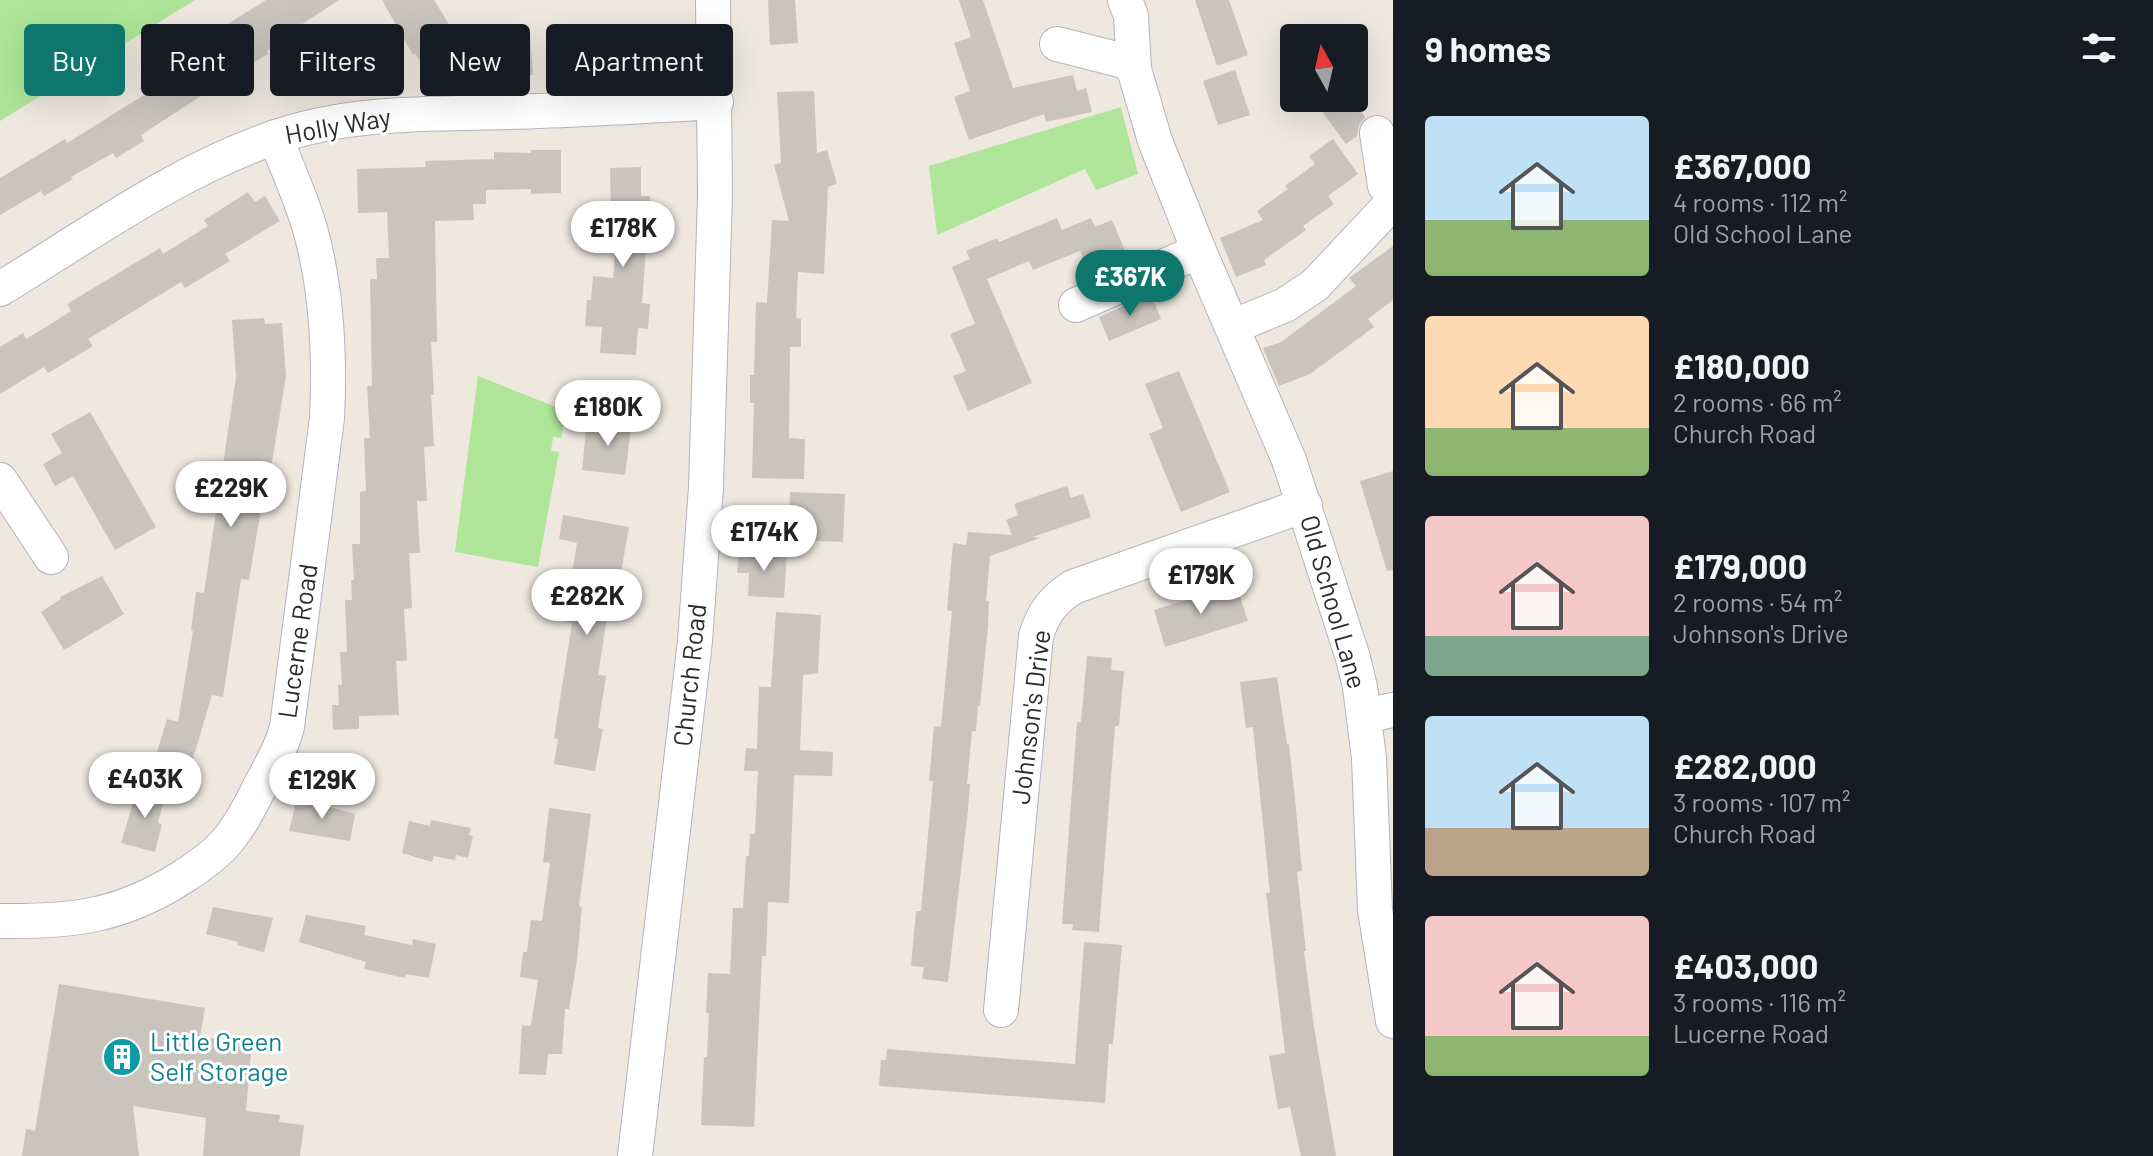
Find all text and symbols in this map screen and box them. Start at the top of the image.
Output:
chip: Buy [24,24,125,96]
chip: Rent [141,24,254,96]
chip: Filters [270,24,404,96]
chip: New [420,24,530,96]
chip: Apartment [546,24,733,96]
north arrow [1280,24,1368,112]
map controls [1280,24,1368,112]
icon: filters [2077,26,2121,70]
text: 9 homes [1425,28,1551,69]
street label: Holly Way [282,100,393,149]
text: £367,000 [1673,145,1811,186]
icon: home [1489,148,1585,244]
text: 4 rooms · 112 m² [1673,186,1847,217]
pin: £178K [567,201,679,269]
text: £178K [589,211,657,242]
text: Old School Lane [1673,217,1852,248]
pin: £367K [1074,250,1186,318]
text: £367K [1093,260,1167,291]
text: £180,000 [1673,345,1810,386]
icon: home [1489,348,1585,444]
pin: £180K [552,380,664,448]
text: 2 rooms · 66 m² [1673,386,1842,417]
text: £180K [573,390,643,421]
text: Church Road [1673,417,1816,448]
pin: £229K [175,461,287,529]
text: £229K [193,471,269,502]
pin: £174K [708,505,820,573]
street label: Old School Lane [1295,511,1374,692]
text: £174K [729,515,799,546]
text: £179,000 [1673,545,1807,586]
pin: £179K [1145,548,1257,616]
icon: home [1489,548,1585,644]
text: £179K [1167,558,1235,589]
street label: Lucerne Road [270,561,323,720]
pin: £282K [531,569,643,637]
text: £282K [549,579,625,610]
text: 2 rooms · 54 m² [1673,586,1843,617]
street label: Church Road [666,602,711,748]
text: Johnson's Drive [1673,617,1849,648]
street label: Johnson's Drive [1003,628,1056,806]
text: £282,000 [1673,745,1817,786]
icon: home [1489,748,1585,844]
pin: £403K [89,752,201,820]
pin: £129K [266,753,378,821]
text: £403K [107,762,183,793]
text: £129K [287,763,357,794]
text: 3 rooms · 107 m² [1673,786,1850,817]
text: Church Road [1673,817,1816,848]
text: £403,000 [1673,945,1818,986]
icon: home [1489,948,1585,1044]
text: 3 rooms · 116 m² [1673,986,1846,1017]
text: Lucerne Road [1673,1017,1829,1048]
place label: Little Green Self Storage [150,1025,288,1086]
building icon: Little Green Self Storage [101,1036,143,1078]

